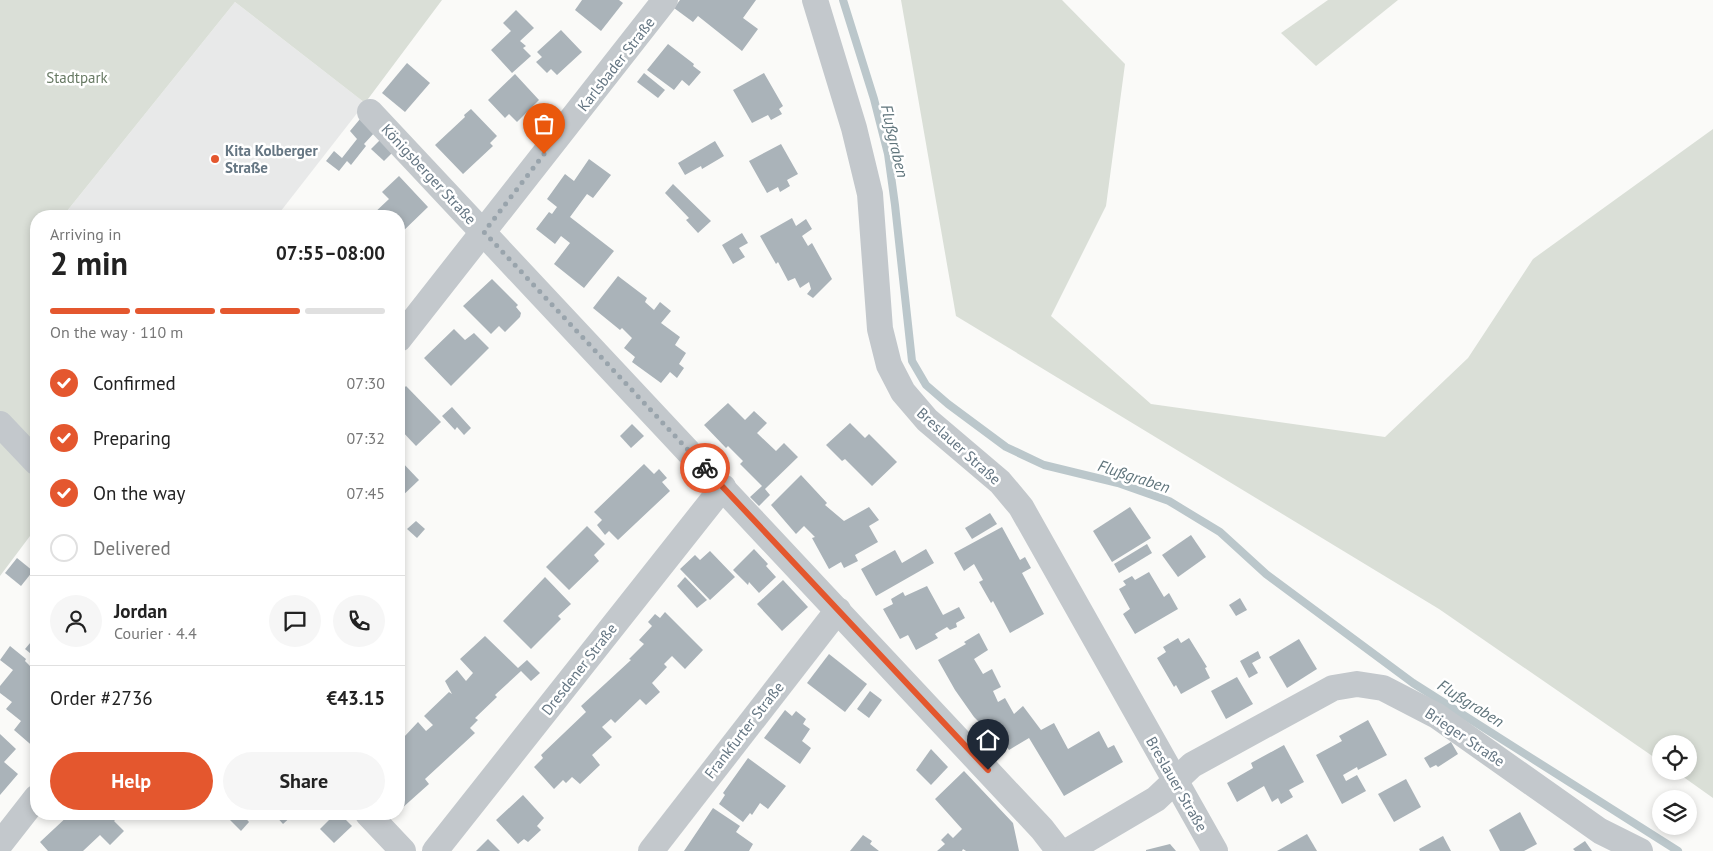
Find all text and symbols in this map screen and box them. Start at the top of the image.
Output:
street label: Karlsbader Straße [573,13,659,115]
park label: Stadtpark [46,68,109,87]
water label: Flußgraben [877,102,913,180]
pin [523,103,565,154]
icon: bag [530,110,558,138]
street label: Königsberger Straße [377,120,481,228]
place label: Kita Kolberger Straße [225,141,318,177]
marker: Kita Kolberger Straße [209,153,221,165]
text: Arriving in [50,224,121,244]
text: 07:55–08:00 [276,241,385,265]
text: 2 min [50,242,128,284]
text: On the way · 110 m [50,322,183,342]
icon: check [50,369,78,397]
text: Confirmed [93,371,176,395]
text: 07:30 [347,373,385,393]
street label: Breslauer Straße [913,403,1005,489]
icon: check [50,424,78,452]
text: Preparing [93,426,171,450]
text: 07:32 [347,428,385,448]
courier [680,443,730,493]
icon: bike [691,454,719,482]
water label: Flußgraben [1095,455,1173,497]
icon: check [50,479,78,507]
text: On the way [93,481,185,505]
text: 07:45 [347,483,385,503]
text: Delivered [93,536,171,560]
button: person [50,595,102,647]
button: chat [269,595,321,647]
button: phone [333,595,385,647]
text: Jordan [114,599,167,623]
street label: Dresdener Straße [537,619,621,719]
text: Courier · 4.4 [114,623,197,643]
water label: Flußgraben [1434,675,1508,731]
street label: Frankfurter Straße [700,678,788,782]
text: Order #2736 [50,686,153,710]
text: €43.15 [326,686,385,710]
street label: Brieger Straße [1421,703,1509,771]
pin [967,719,1009,770]
icon: home [974,726,1002,754]
street label: Breslauer Straße [1142,733,1212,835]
map controls [1652,735,1697,835]
button: locate [1652,735,1697,780]
button: Help [50,752,213,810]
button: Share [223,752,385,810]
button: layers [1652,790,1697,835]

